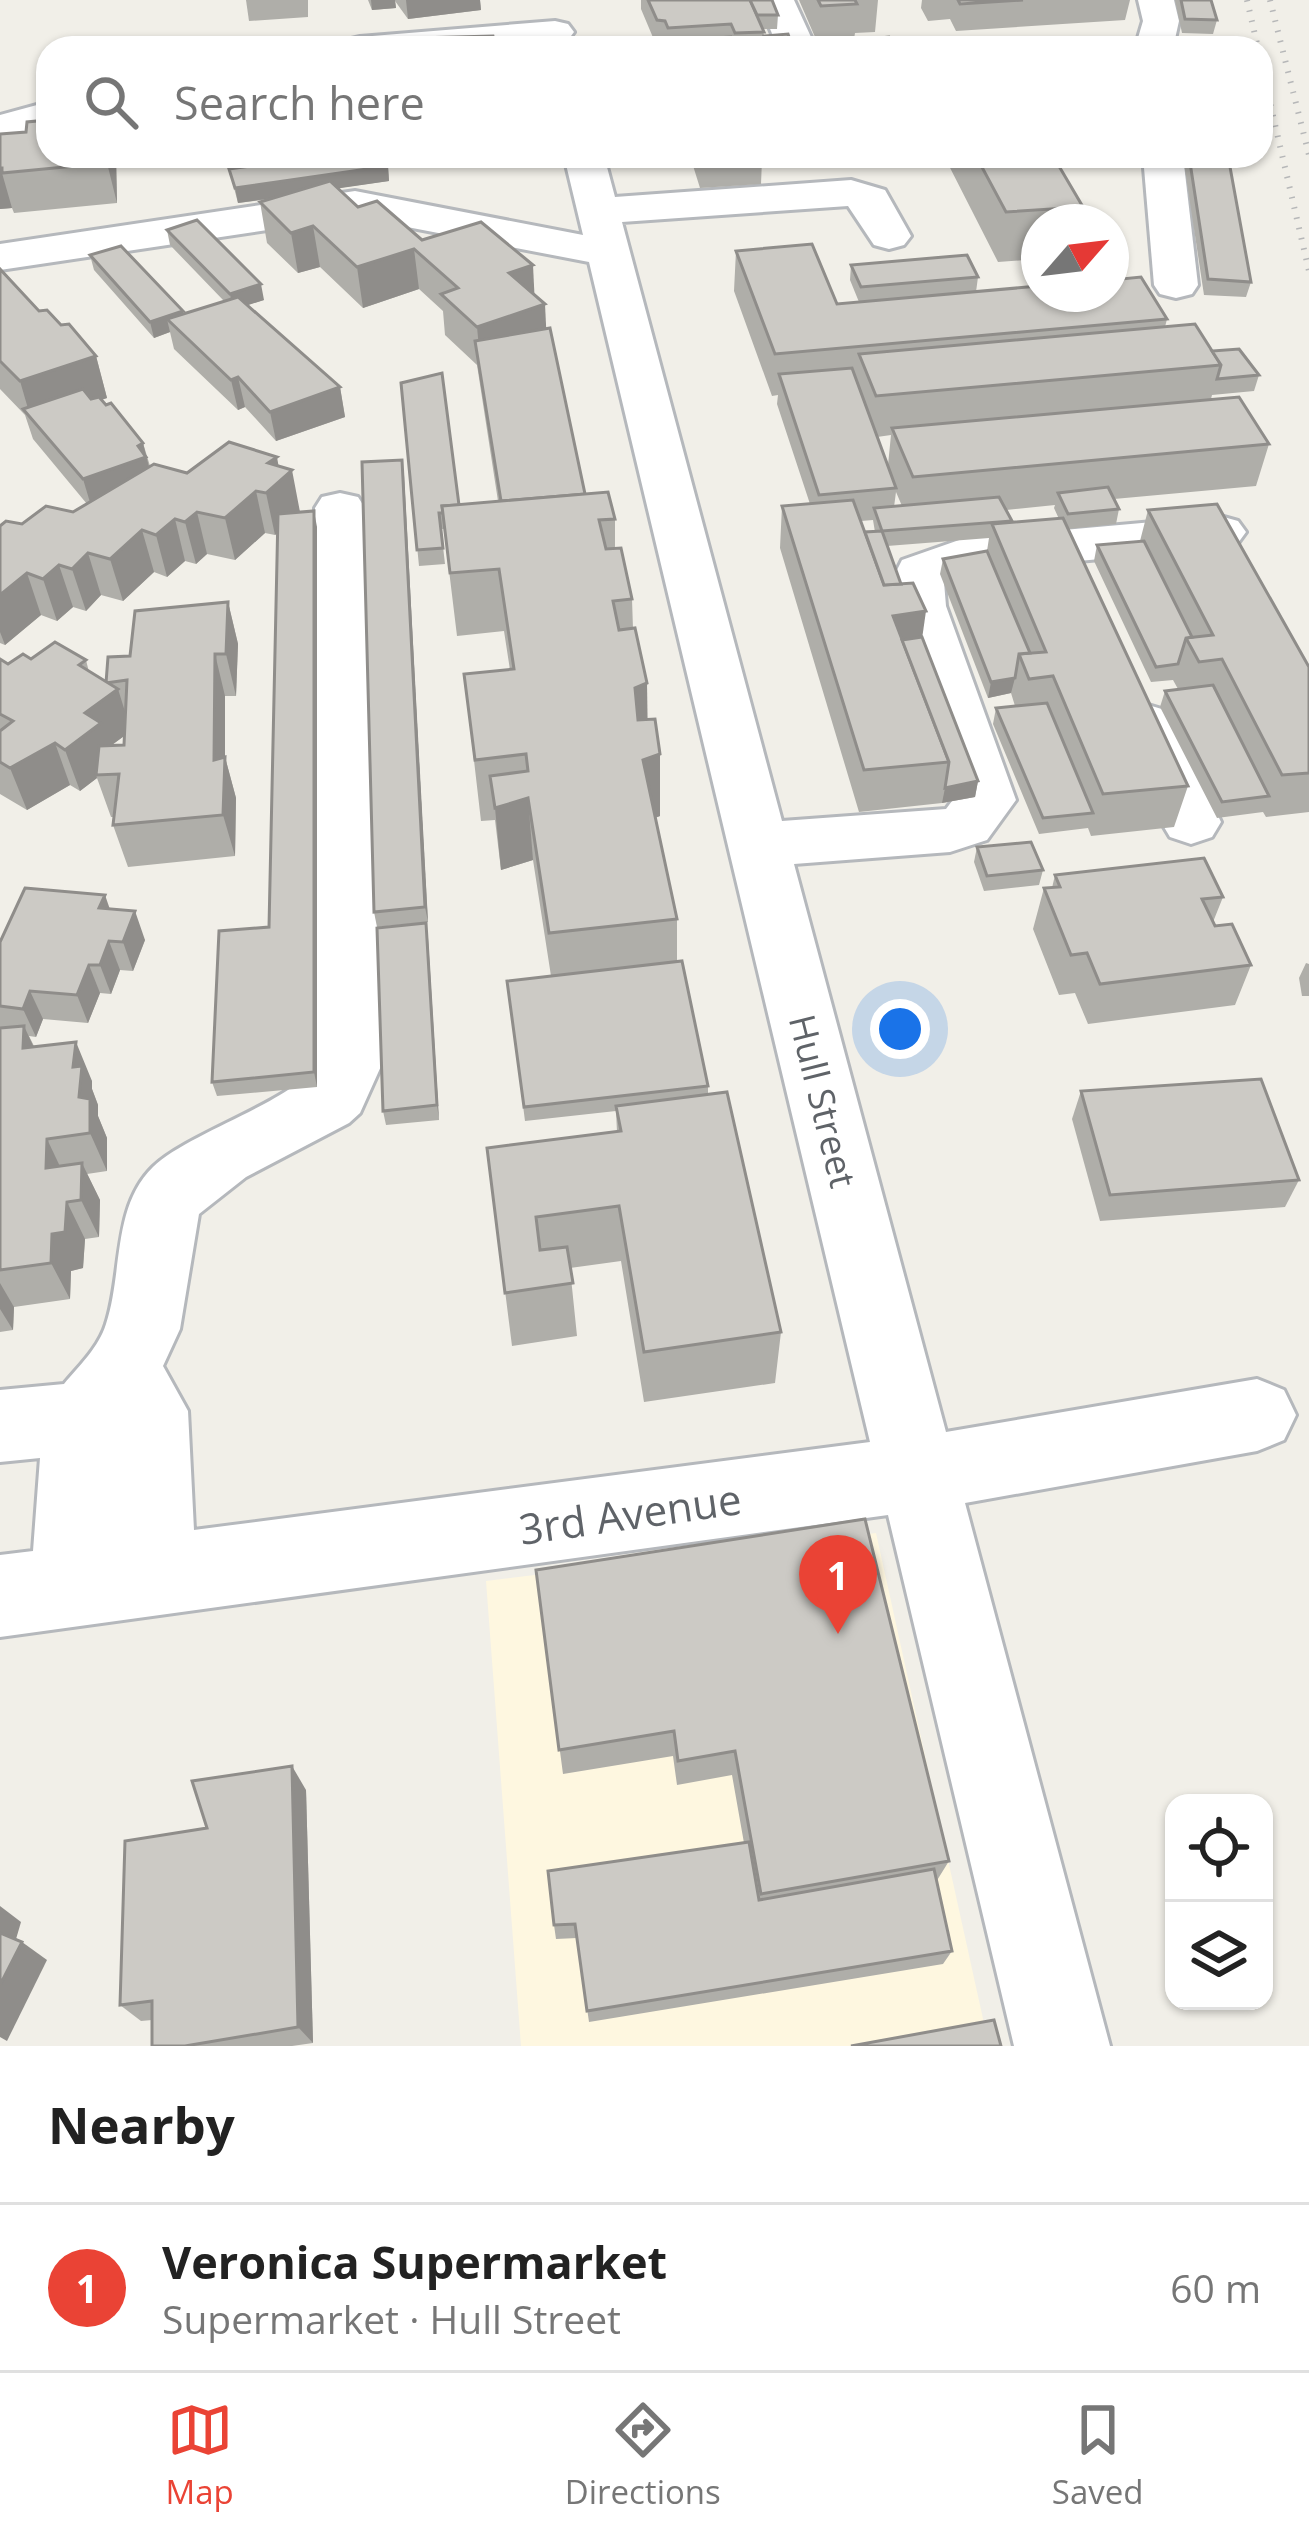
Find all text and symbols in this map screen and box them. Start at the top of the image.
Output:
search box [36,36,1273,168]
icon: search [78,69,144,135]
text: Search here [174,72,425,133]
north arrow [1021,204,1129,312]
your location [870,999,930,1059]
street label: Hull Street [778,1009,868,1193]
street label: 3rd Avenue [515,1469,745,1557]
pin: 1 [799,1535,877,1634]
map controls [1165,1794,1273,2010]
button: locate [1165,1794,1273,1902]
button: layers [1165,1902,1273,2010]
text: Nearby [48,2089,235,2159]
text: Veronica Supermarket [162,2231,667,2292]
text: 1 [76,2261,98,2314]
text: 60 m [1170,2261,1261,2314]
text: Supermarket · Hull Street [162,2292,621,2345]
tab: Map [166,2397,234,2514]
tab: Directions [565,2397,721,2514]
tab: Saved [1052,2397,1143,2514]

